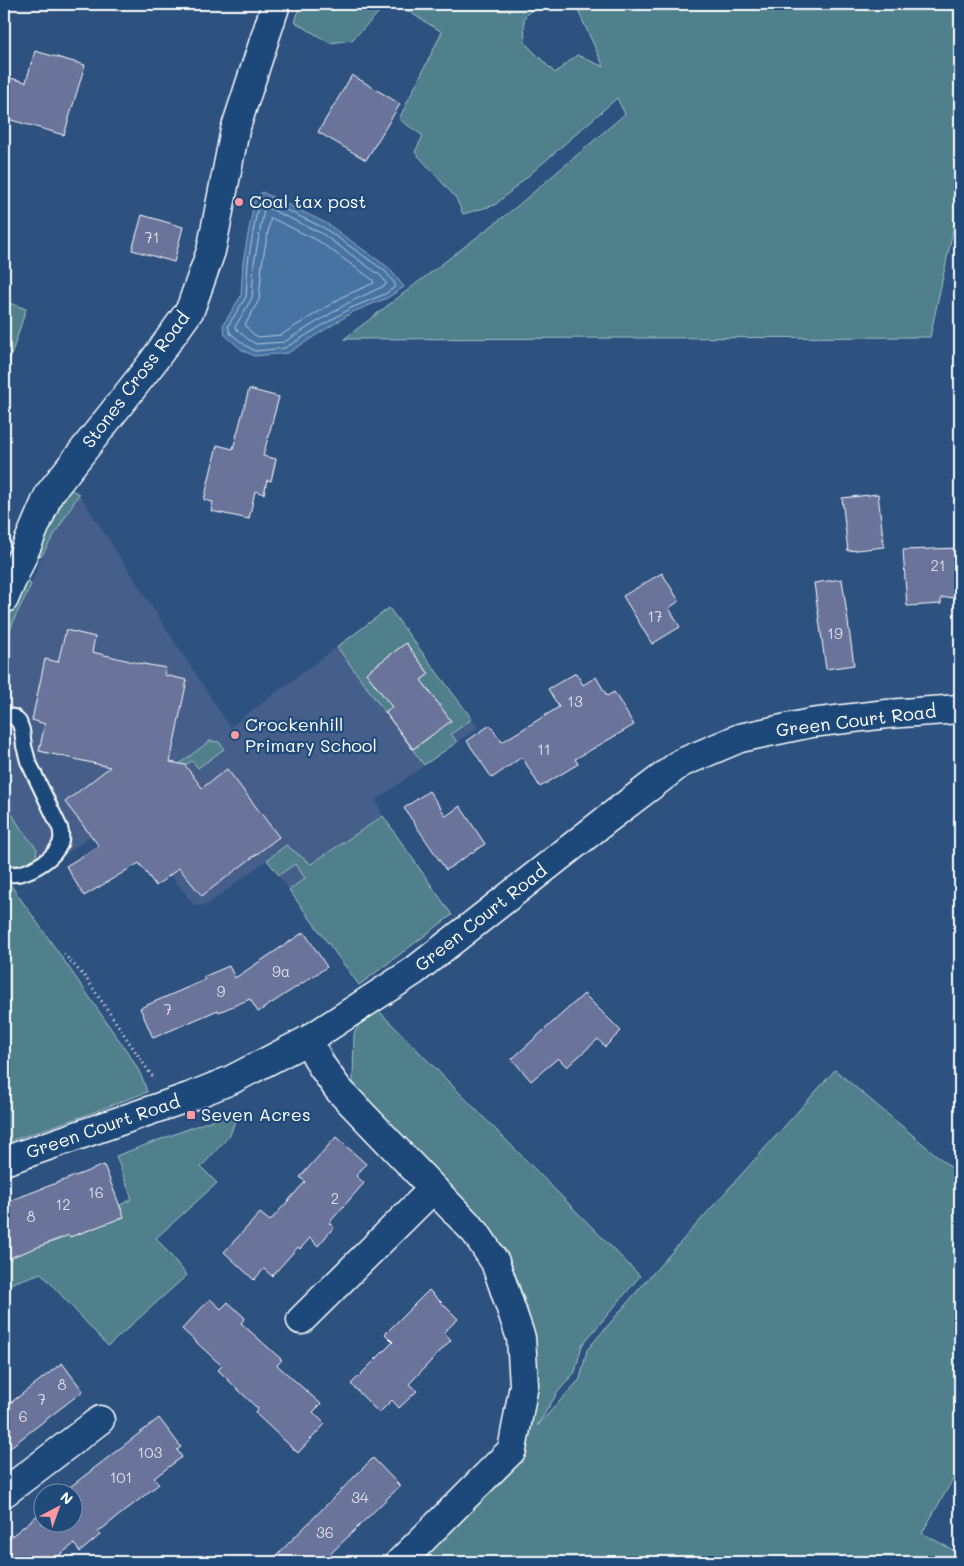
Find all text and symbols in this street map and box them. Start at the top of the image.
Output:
place label: Coal tax post [249,189,367,213]
marker: Coal tax post [233,196,245,208]
house number: 71 [144,227,160,247]
street label: Stones Cross Road [76,306,194,453]
house number: 21 [930,555,946,575]
house number: 17 [647,606,663,626]
house number: 19 [827,623,843,643]
house number: 13 [567,691,583,711]
street label: Green Court Road [774,698,937,742]
place label: Crockenhill Primary School [245,712,377,757]
marker: Crockenhill Primary School [229,729,241,741]
house number: 11 [537,739,551,759]
street label: Green Court Road [409,858,551,976]
house number: 9a [272,961,290,981]
house number: 9 [217,981,226,1001]
house number: 7 [164,999,172,1019]
street label: Green Court Road [22,1088,183,1164]
place label: Seven Acres [201,1102,311,1126]
marker: Seven Acres [185,1109,197,1121]
house number: 16 [88,1182,104,1202]
house number: 2 [331,1188,339,1208]
house number: 12 [55,1194,71,1214]
house number: 8 [26,1206,36,1226]
house number: 8 [57,1374,67,1394]
house number: 7 [38,1389,46,1409]
house number: 6 [18,1406,28,1426]
house number: 103 [138,1442,163,1462]
house number: 101 [110,1467,132,1487]
north arrow [32,1484,82,1534]
text: N [57,1487,77,1508]
house number: 34 [351,1487,369,1507]
house number: 36 [316,1522,334,1542]

